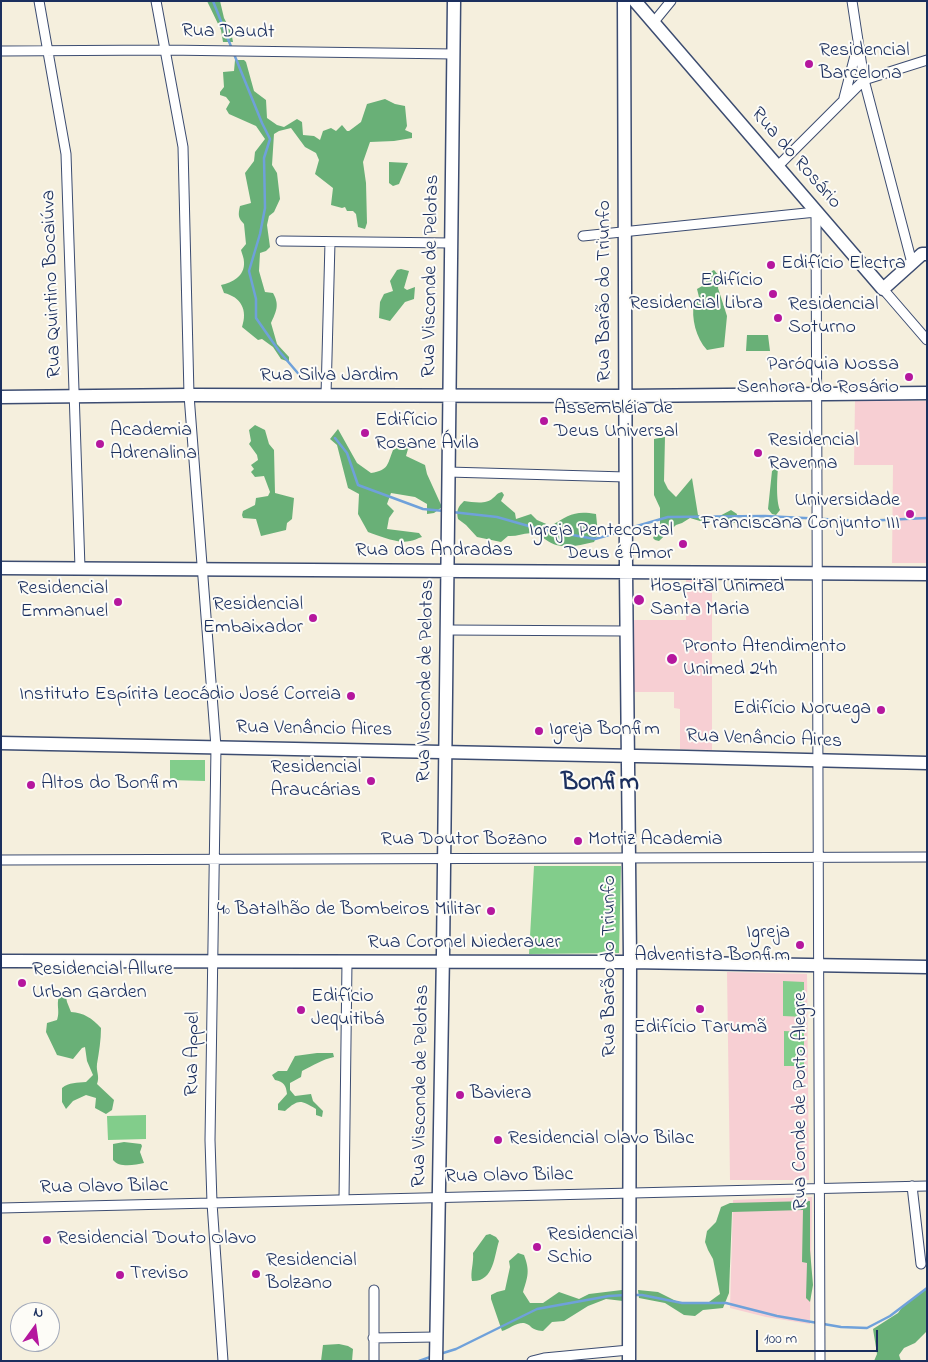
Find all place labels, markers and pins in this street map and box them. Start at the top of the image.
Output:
place label: Residencial Barcelona [819,40,909,87]
marker: Residencial Barcelona [803,58,815,70]
place label: Edifício Electra [781,253,906,277]
marker: Edifício Electra [765,259,777,271]
place label: Edifício Residencial Libra [629,270,763,317]
marker: Edifício Residencial Libra [767,288,779,300]
place label: Residencial Soturno [788,294,878,341]
marker: Residencial Soturno [772,312,784,324]
place label: Paróquia Nossa Senhora do Rosário [737,354,899,401]
marker: Paróquia Nossa Senhora do Rosário [903,371,915,383]
place label: Assembléia de Deus Universal [554,398,678,445]
place label: Edifício Rosane Ávila [375,410,479,457]
marker: Assembléia de Deus Universal [538,415,550,427]
place label: Academia Adrenalina [110,420,197,467]
marker: Edifício Rosane Ávila [359,427,371,439]
place label: Residencial Ravenna [768,430,858,477]
marker: Academia Adrenalina [94,438,106,450]
marker: Residencial Ravenna [752,447,764,459]
place label: Universidade Franciscana Conjunto III [701,490,900,537]
marker: Universidade Franciscana Conjunto III [904,508,916,520]
place label: Igreja Pentecostal Deus é Amor [529,520,673,567]
marker: Igreja Pentecostal Deus é Amor [677,538,689,550]
place label: Hospital Unimed Santa Maria [650,576,784,623]
place label: Residencial Emmanuel [18,578,108,625]
marker: Hospital Unimed Santa Maria [632,593,646,607]
place label: Residencial Embaixador [203,594,303,641]
marker: Residencial Emmanuel [112,596,124,608]
marker: Residencial Embaixador [307,612,319,624]
place label: Pronto Atendimento Unimed 24h [683,636,846,683]
marker: Pronto Atendimento Unimed 24h [665,652,679,666]
place label: Instituto Espírita Leocádio José Correia [19,684,341,708]
marker: Instituto Espírita Leocádio José Correia [345,690,357,702]
place label: Edifício Noruega [733,698,871,722]
marker: Edifício Noruega [875,704,887,716]
place label: Igreja Bonfim [549,719,660,743]
marker: Igreja Bonfim [533,725,545,737]
place label: Residencial Araucárias [271,757,361,804]
place label: Altos do Bonfim [41,773,178,797]
marker: Residencial Araucárias [365,775,377,787]
marker: Altos do Bonfim [25,779,37,791]
place label: Motriz Academia [588,829,723,853]
marker: Motriz Academia [572,835,584,847]
place label: 4º Batalhão de Bombeiros Militar [217,899,481,923]
marker: 4º Batalhão de Bombeiros Militar [485,905,497,917]
place label: Igreja Adventista Bonfim [634,922,790,969]
marker: Igreja Adventista Bonfim [794,939,806,951]
place label: Residencial Allure Urban Garden [32,959,173,1006]
marker: Residencial Allure Urban Garden [16,977,28,989]
place label: Edifício Jequitibá [311,986,384,1033]
marker: Edifício Tarumã [694,1003,706,1015]
marker: Edifício Jequitibá [295,1004,307,1016]
place label: Edifício Tarumã [633,1017,767,1041]
place label: Baviera [470,1083,532,1107]
marker: Baviera [454,1089,466,1101]
place label: Residencial Olavo Bilac [508,1128,694,1152]
marker: Residencial Olavo Bilac [492,1134,504,1146]
place label: Residencial Schio [547,1224,637,1271]
place label: Residencial Douto Olavo [57,1228,256,1252]
marker: Residencial Douto Olavo [41,1234,53,1246]
marker: Residencial Schio [531,1241,543,1253]
place label: Residencial Bolzano [266,1250,356,1297]
place label: Treviso [130,1263,189,1287]
marker: Residencial Bolzano [250,1268,262,1280]
marker: Treviso [114,1269,126,1281]

